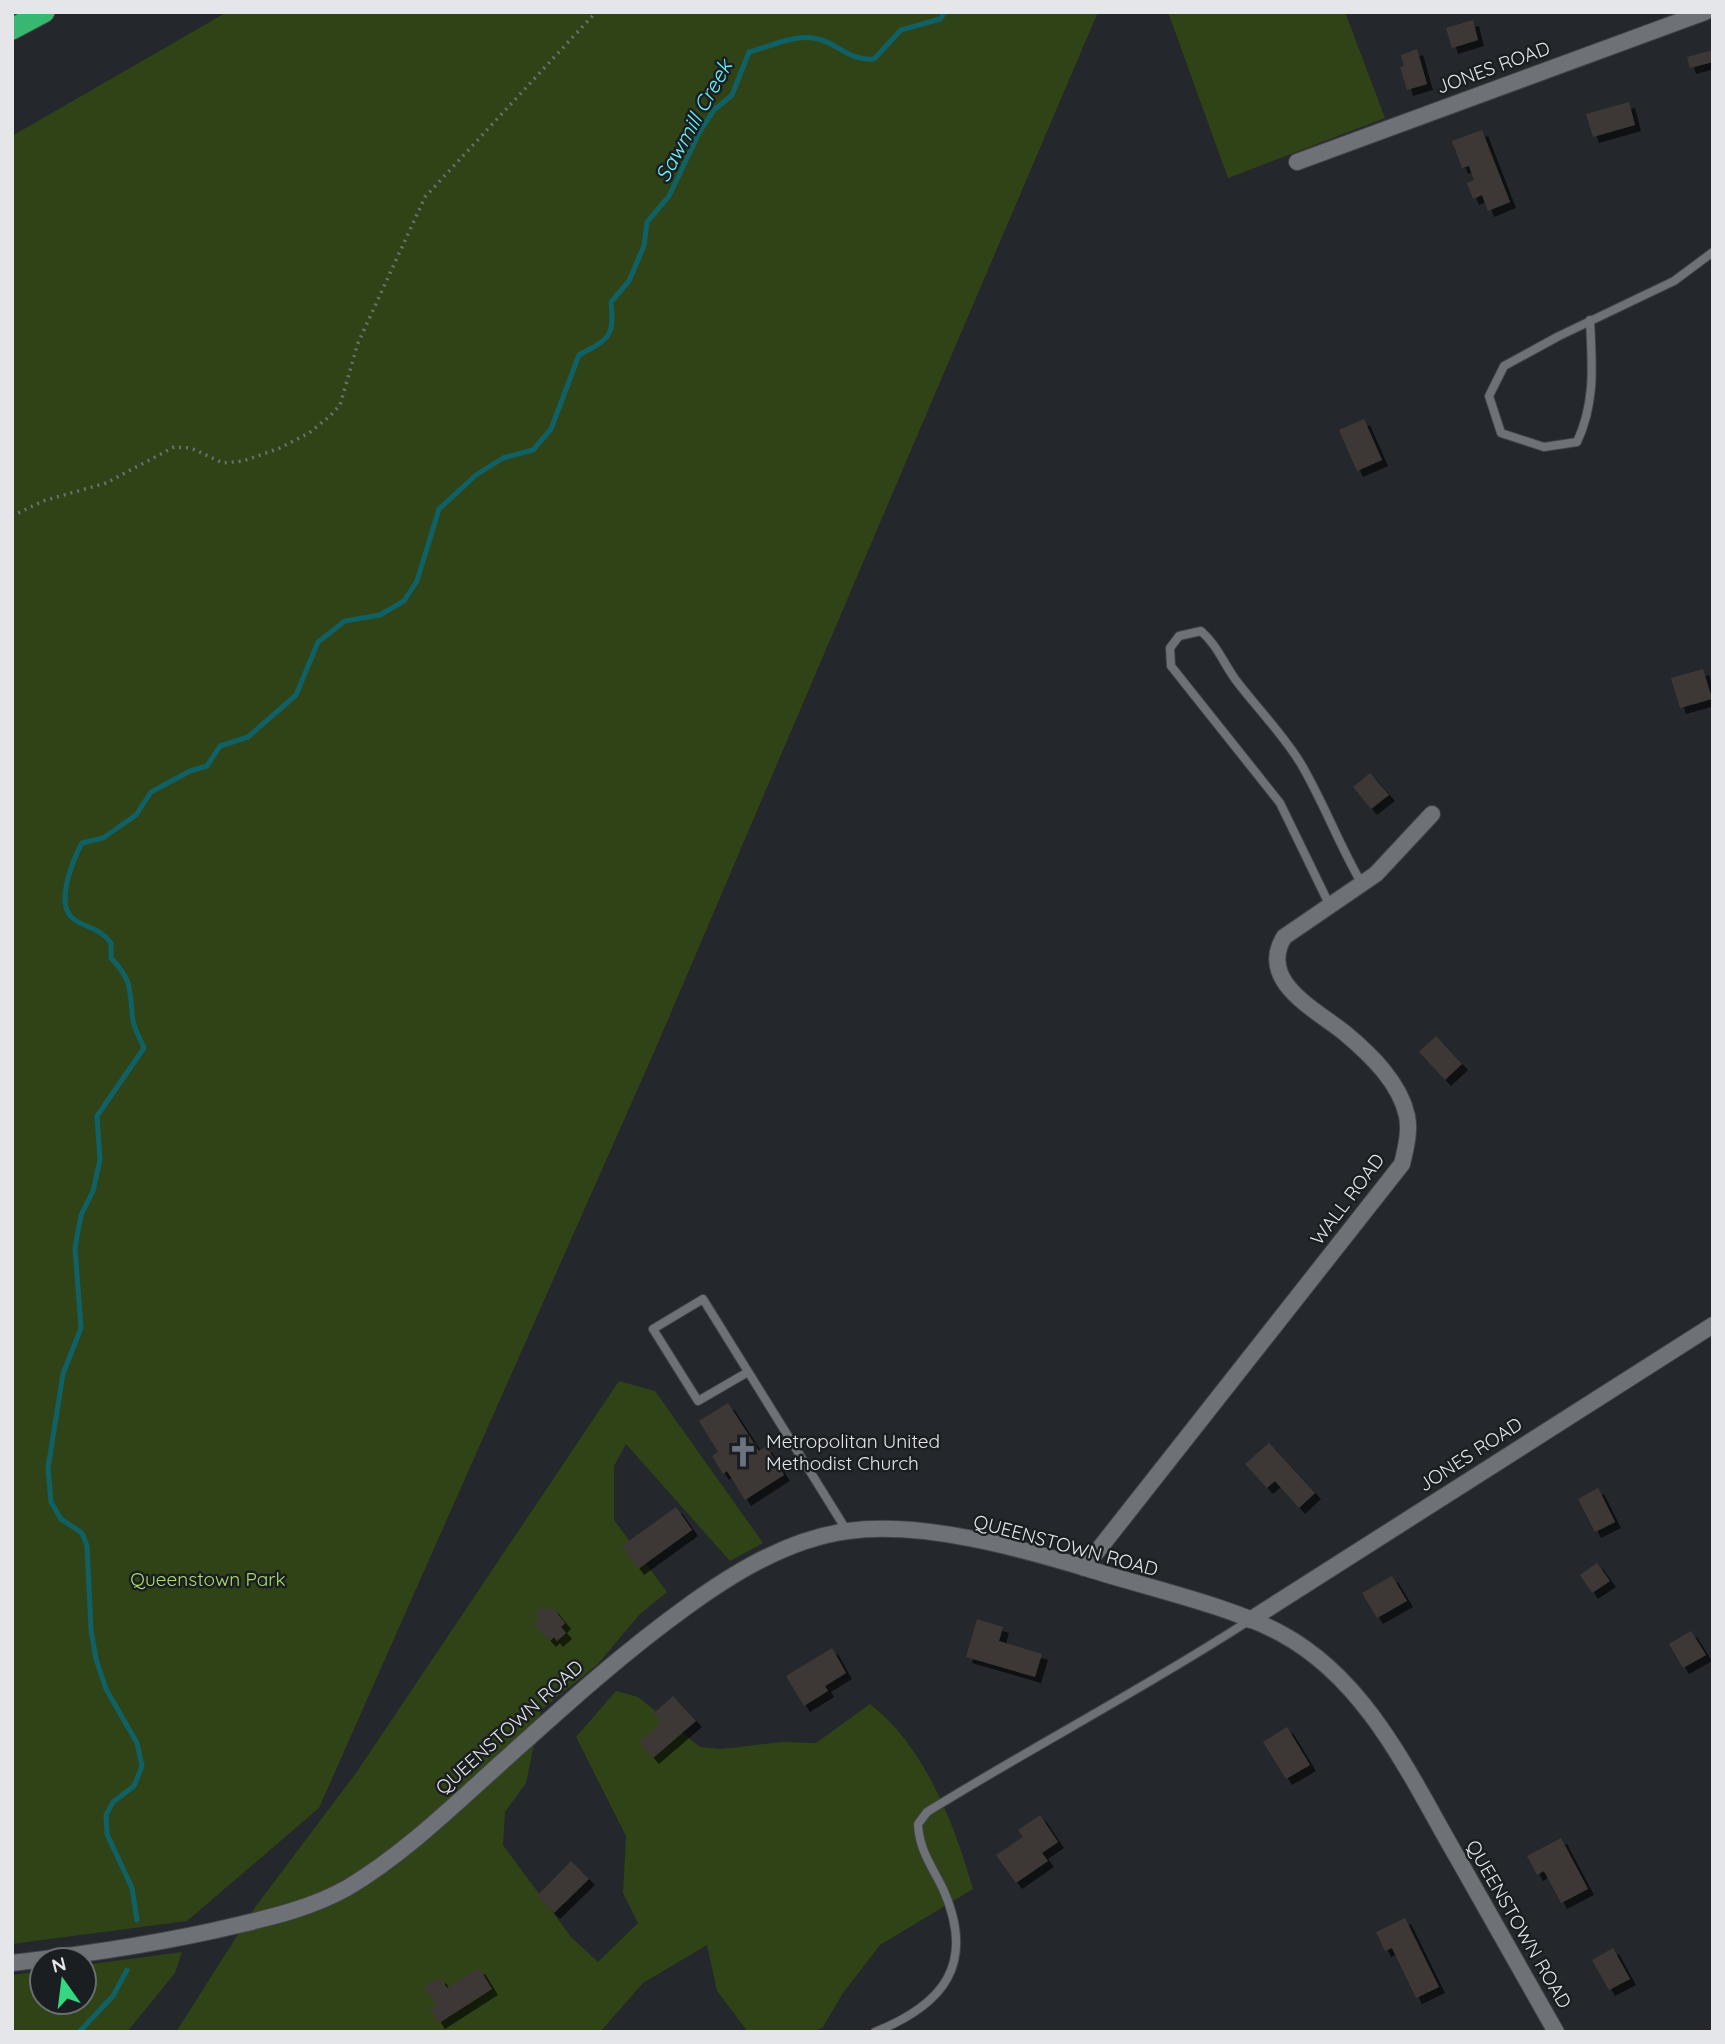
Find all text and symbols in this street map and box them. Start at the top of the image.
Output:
street label: JONES ROAD [1433,35,1553,99]
water label: Sawmill Creek [649,53,738,186]
street label: WALL ROAD [1305,1148,1389,1250]
street label: JONES ROAD [1414,1412,1526,1496]
place label: Metropolitan United Methodist Church [766,1429,940,1475]
church icon: Metropolitan United Methodist Church [726,1435,760,1469]
street label: QUEENSTOWN ROAD [971,1509,1161,1581]
park label: Queenstown Park [130,1567,286,1591]
street label: QUEENSTOWN ROAD [430,1654,588,1800]
street label: QUEENSTOWN ROAD [1461,1836,1577,2012]
north arrow [28,1946,98,2016]
text: N [49,1951,69,1978]

